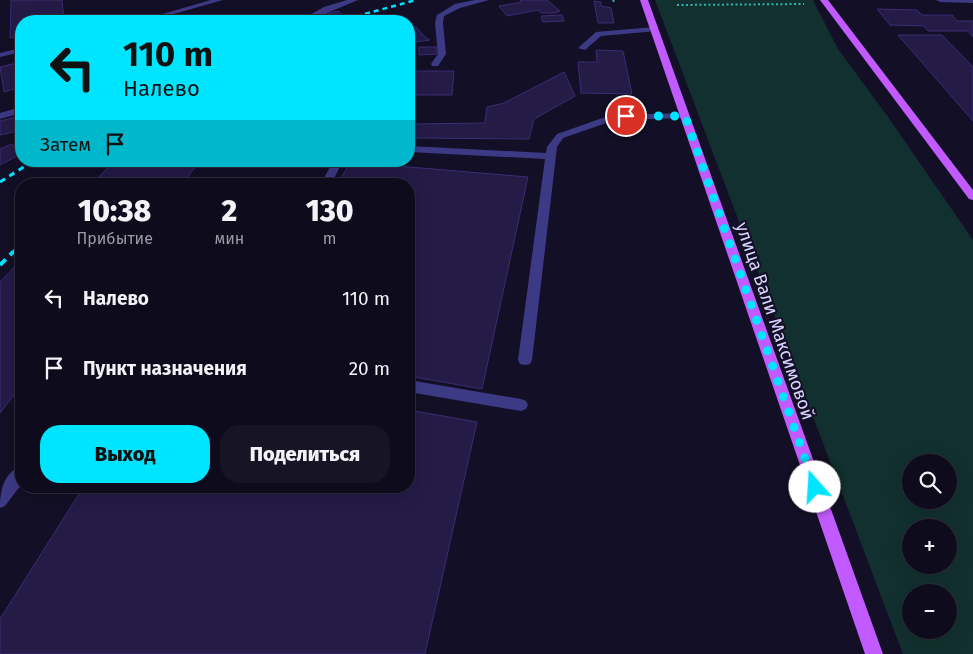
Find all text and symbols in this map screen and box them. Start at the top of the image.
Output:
text: 110 m [123,33,213,75]
icon: left [40,35,105,100]
text: Налево [123,75,200,102]
pin [605,95,647,137]
icon: arrive [612,102,640,130]
icon: arrive [101,130,129,158]
text: Затем [40,133,91,156]
text: 10:38 [78,193,151,229]
text: 2 [221,193,237,229]
text: 130 [306,193,353,229]
street label: улица Вали Максимовой [731,219,819,423]
text: Прибытие [76,229,153,248]
text: мин [214,229,244,248]
text: m [323,229,336,248]
icon: left [40,284,68,312]
text: Налево [83,287,149,310]
text: 110 m [342,287,390,310]
icon: arrive [40,354,68,382]
text: Пункт назначения [83,357,247,380]
text: 20 m [349,357,390,380]
button: Выход [40,425,210,483]
button: Поделиться [220,425,390,483]
map controls [902,454,957,639]
button: search [902,454,957,509]
position arrow [788,460,840,512]
button: + [902,519,957,574]
button: − [902,584,957,639]

